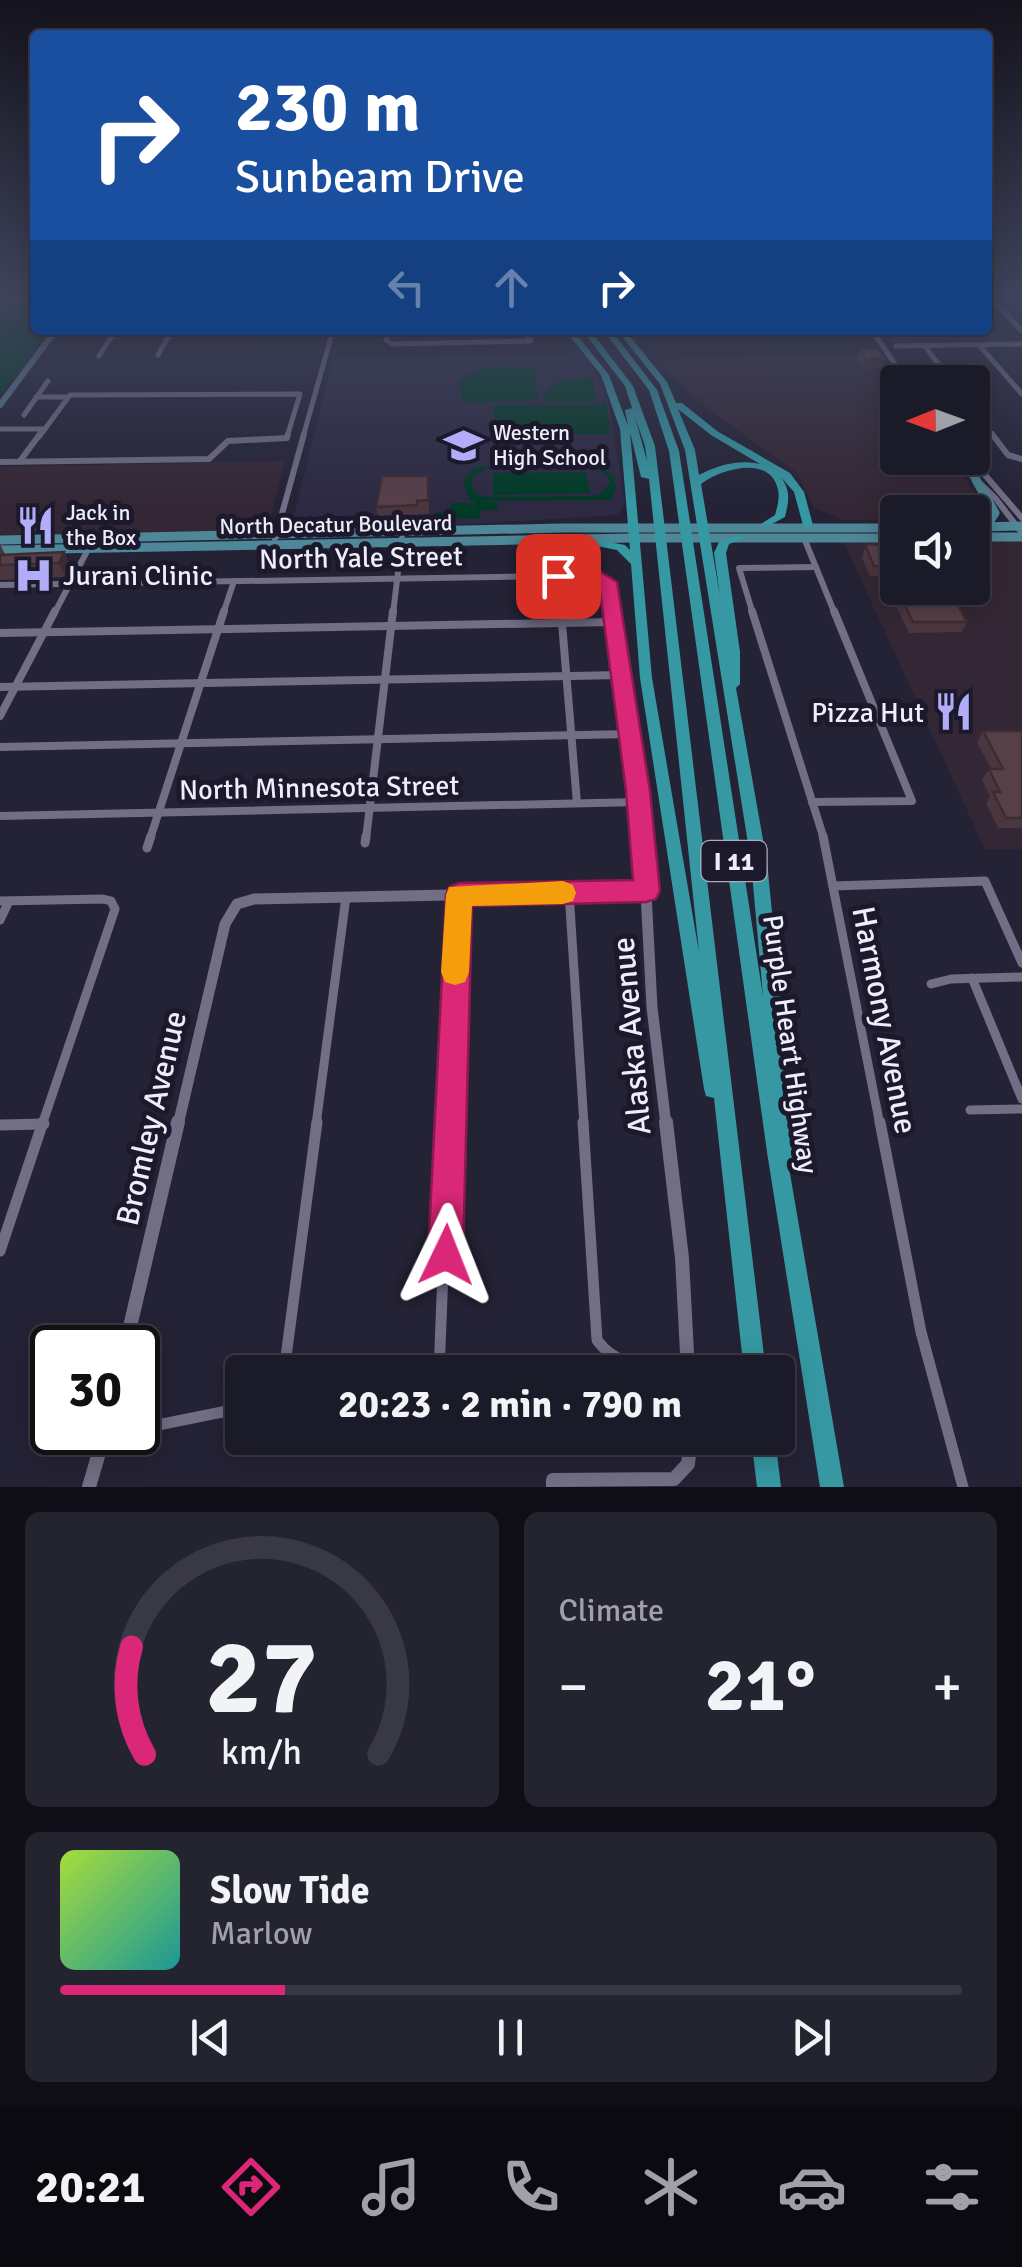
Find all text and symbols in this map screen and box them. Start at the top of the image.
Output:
text: 230 m [235,64,420,150]
icon: right [70,70,200,200]
text: Sunbeam Drive [235,150,525,205]
icon: left [379,260,434,315]
icon: ahead [484,260,539,315]
icon: right [589,260,644,315]
north arrow [880,365,990,475]
map controls [880,365,990,605]
place label: Western High School [493,419,606,471]
school or university icon: Western High School [442,424,484,466]
button: sound [880,495,990,605]
place label: Jack in the Box [66,499,136,551]
restaurant icon: Jack in the Box [15,504,57,546]
street label: North Decatur Boulevard [219,509,453,540]
pin [516,534,601,619]
street label: North Yale Street [259,539,463,577]
icon: arrive [531,549,586,604]
hospital icon: Jurani Clinic [12,554,54,596]
place label: Jurani Clinic [63,559,213,593]
restaurant icon: Pizza Hut [933,691,975,733]
place label: Pizza Hut [811,696,924,730]
street label: North Minnesota Street [179,769,460,807]
road number: I 11 [702,841,766,881]
street label: Harmony Avenue [843,903,926,1137]
street label: Purple Heart Highway [755,913,825,1176]
street label: Alaska Avenue [603,935,660,1136]
street label: Bromley Avenue [108,1007,195,1229]
position arrow [394,1203,498,1307]
speed limit sign: 30 [30,1325,160,1455]
text: 20:23 · 2 min · 790 m [338,1381,682,1428]
text: Climate [559,1591,664,1630]
text: 27 [206,1614,318,1742]
text: 21° [705,1639,816,1732]
text: − [559,1653,588,1721]
text: + [932,1653,962,1721]
text: km/h [221,1730,302,1774]
text: Slow Tide [210,1867,370,1914]
text: Marlow [210,1914,312,1953]
icon: previous [183,2010,238,2065]
icon: pause [483,2010,538,2065]
icon: next [784,2010,839,2065]
icon: directions [216,2152,286,2222]
icon: music [356,2152,426,2222]
icon: phone [496,2152,566,2222]
icon: climate [636,2152,706,2222]
icon: car [777,2152,847,2222]
icon: filters [917,2152,987,2222]
text: 20:21 [35,2160,146,2215]

